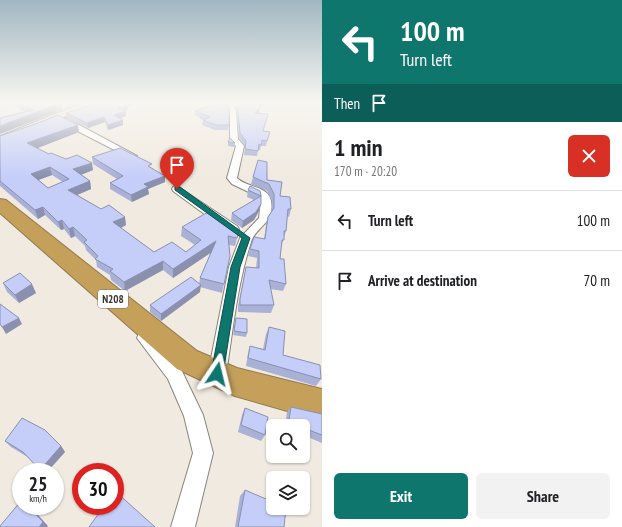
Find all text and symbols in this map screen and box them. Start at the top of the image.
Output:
text: 100 m [400,12,464,49]
icon: left [334,16,386,68]
text: Turn left [400,48,452,71]
icon: arrive [368,92,390,114]
text: Then [334,94,360,113]
text: 1 min [334,132,382,163]
button: close [568,135,610,177]
pin [160,148,194,189]
icon: arrive [166,154,188,176]
text: 170 m · 20:20 [334,163,397,180]
icon: left [334,210,356,232]
text: Turn left [368,211,413,230]
text: 100 m [577,211,610,230]
icon: arrive [334,270,356,292]
text: Arrive at destination [368,271,477,290]
text: 70 m [584,271,610,290]
road number: N208 [98,290,128,308]
position arrow [196,353,238,395]
map controls [266,419,310,515]
button: search [266,419,310,463]
speed limit sign: 30 [72,463,124,515]
text: 25 [28,471,48,497]
button: layers [266,471,310,515]
button: Exit [334,473,468,519]
button: Share [476,473,610,519]
text: km/h [29,492,47,505]

